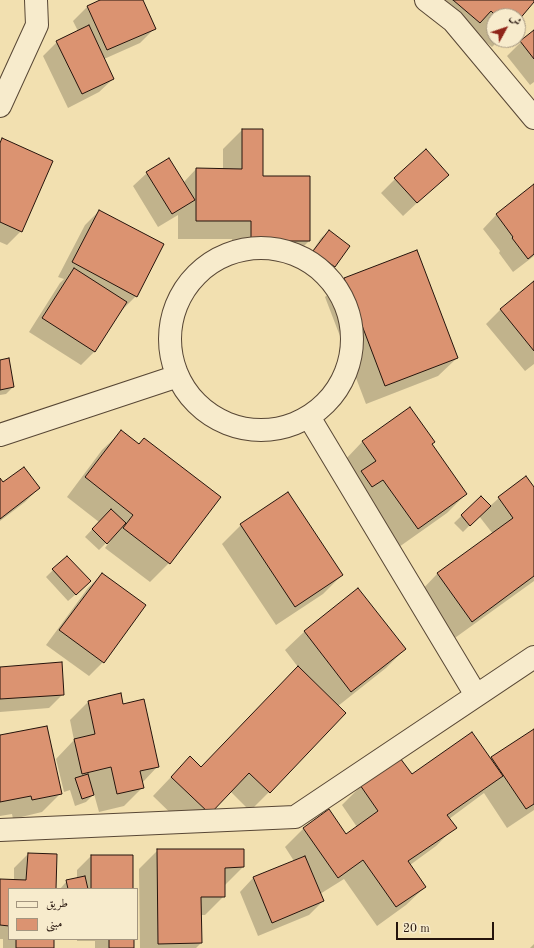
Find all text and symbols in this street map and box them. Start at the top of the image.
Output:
north arrow [486,8,526,48]
text: ش [507,13,523,28]
legend [8,888,138,940]
text: طريق [46,898,68,910]
scale bar [398,914,496,940]
text: مبنى [46,918,62,930]
text: 20 m [403,923,430,935]

